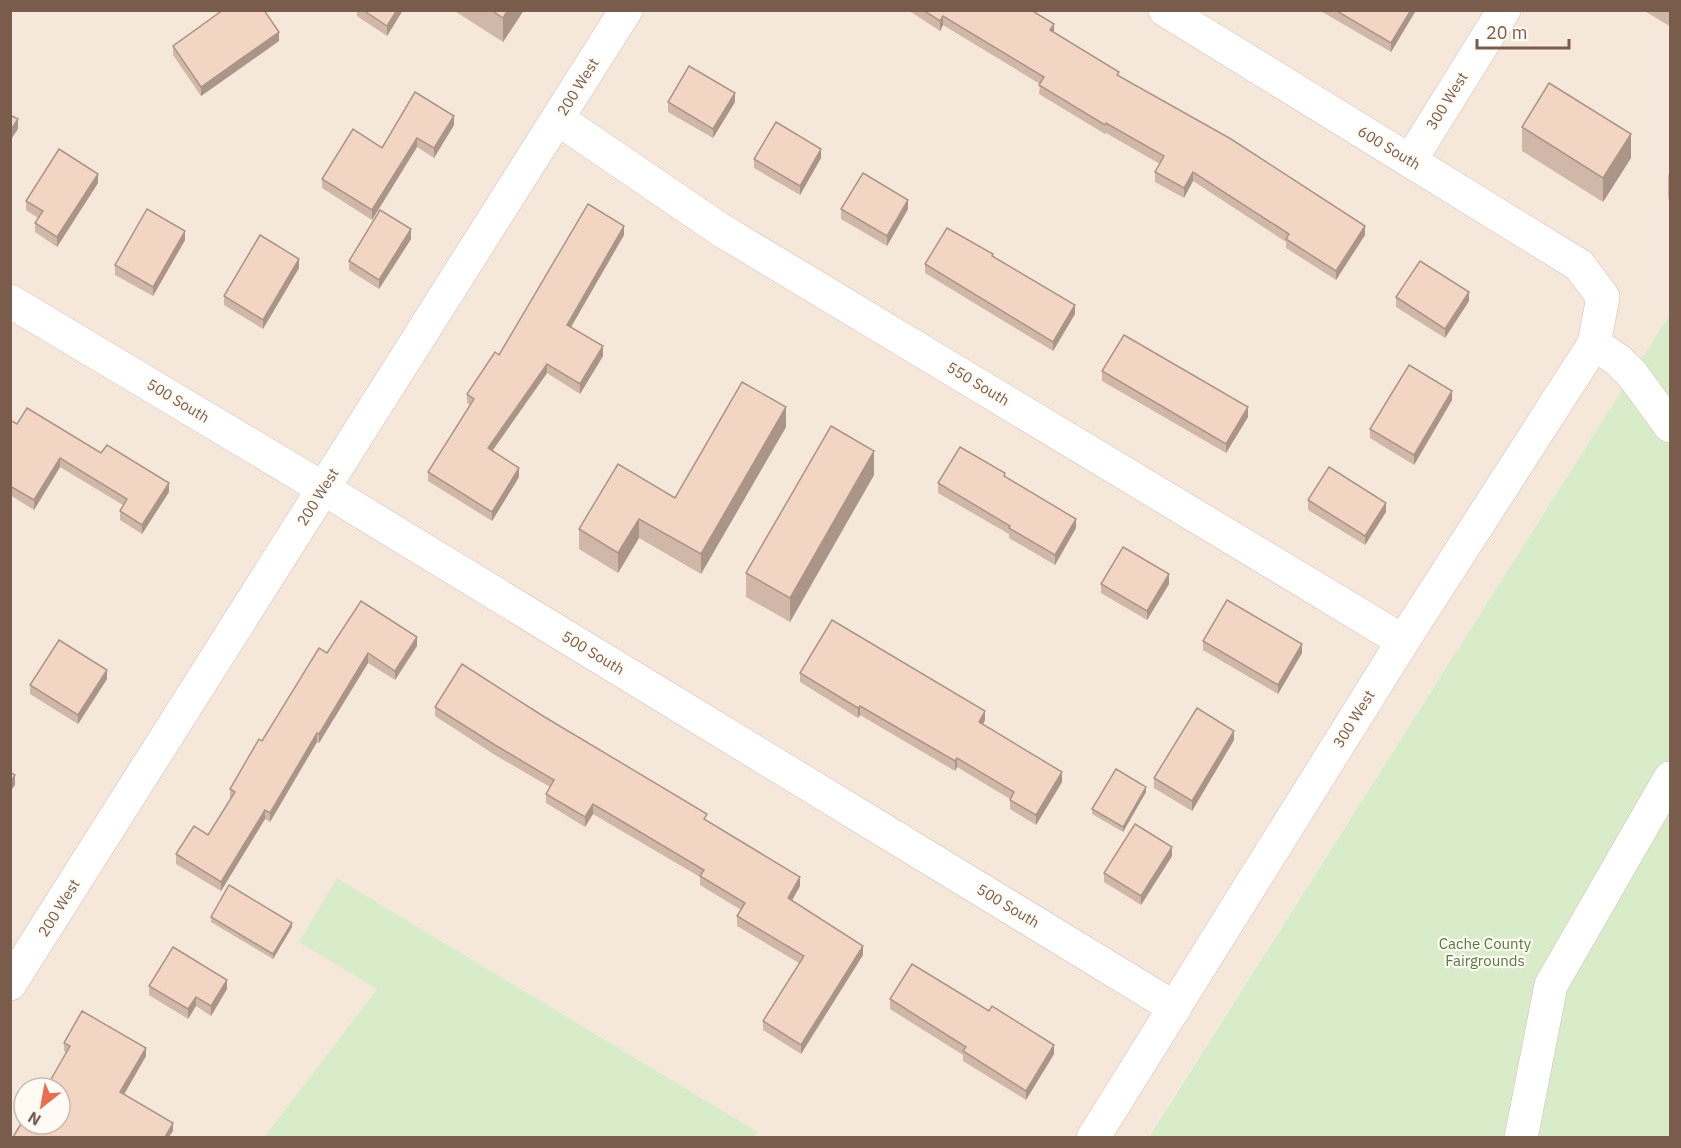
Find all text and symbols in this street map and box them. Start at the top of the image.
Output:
scale bar [1477,12,1568,50]
text: 20 m [1486,21,1528,44]
street label: 200 West [552,54,603,119]
street label: 300 West [1421,68,1472,133]
street label: 600 South [1354,121,1424,174]
street label: 550 South [943,357,1013,410]
street label: 500 South [143,374,213,427]
street label: 200 West [292,464,343,529]
street label: 500 South [558,626,628,679]
street label: 300 West [1328,686,1379,751]
street label: 200 West [33,875,84,940]
street label: 500 South [973,879,1043,932]
park label: Cache County Fairgrounds [1439,934,1532,970]
north arrow [12,1076,72,1136]
text: N [24,1107,44,1130]

